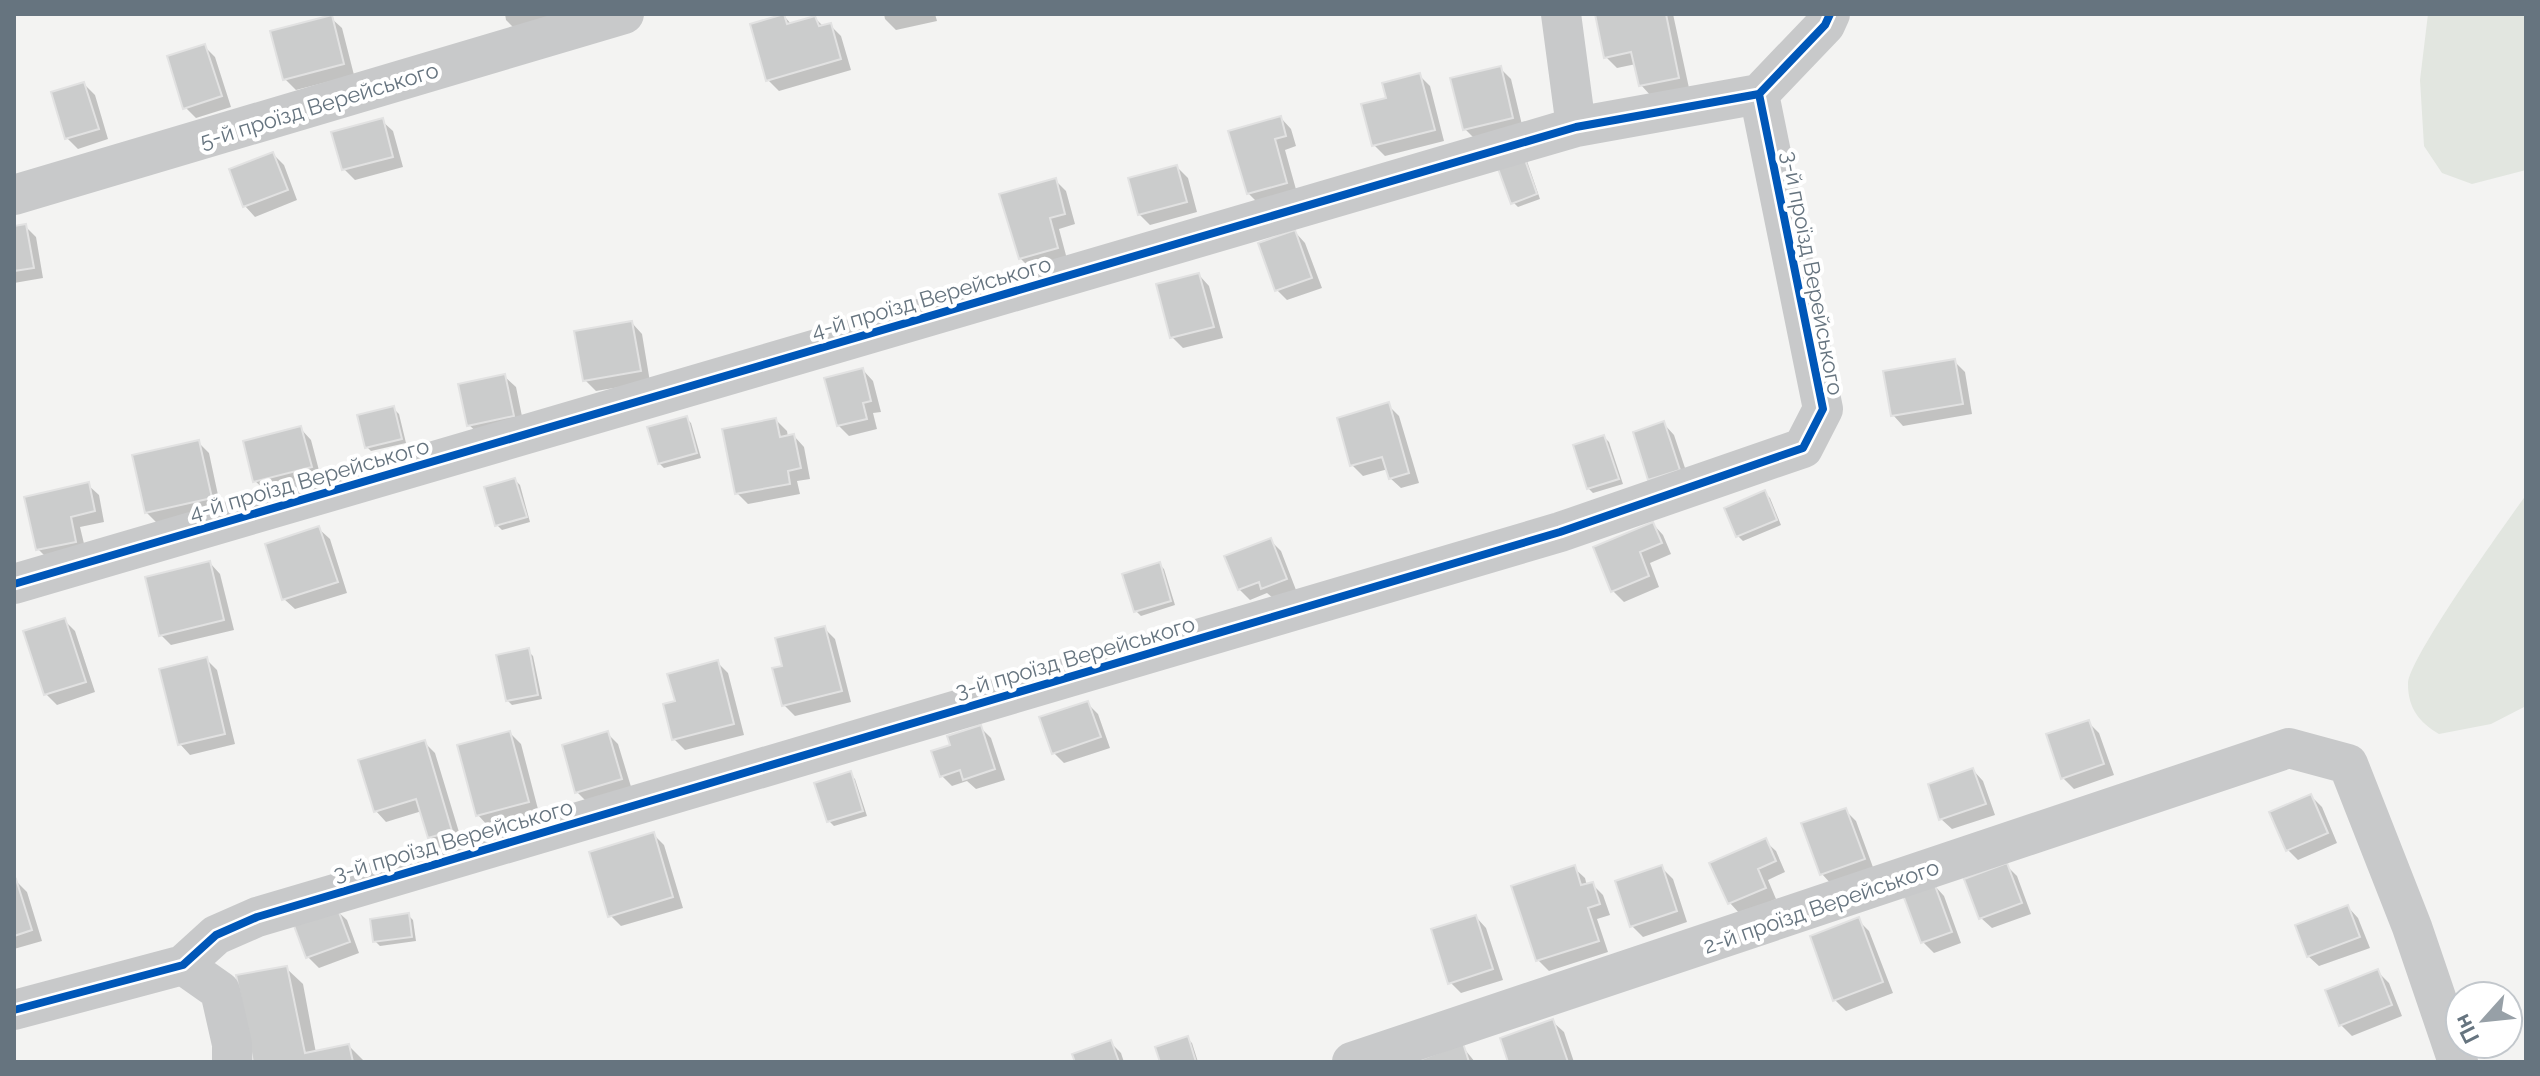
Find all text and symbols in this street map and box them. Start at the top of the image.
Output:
street label: 5-й проїзд Верейського [197,56,441,154]
street label: 3-й проїзд Верейського [1777,149,1849,397]
street label: 4-й проїзд Верейського [808,250,1054,344]
street label: 4-й проїзд Верейського [186,432,432,526]
street label: 3-й проїзд Верейського [952,610,1198,704]
street label: 3-й проїзд Верейського [330,793,576,887]
street label: 2-й проїзд Верейського [1700,853,1942,959]
north arrow [2444,980,2524,1060]
text: Пн [2448,1010,2484,1048]

